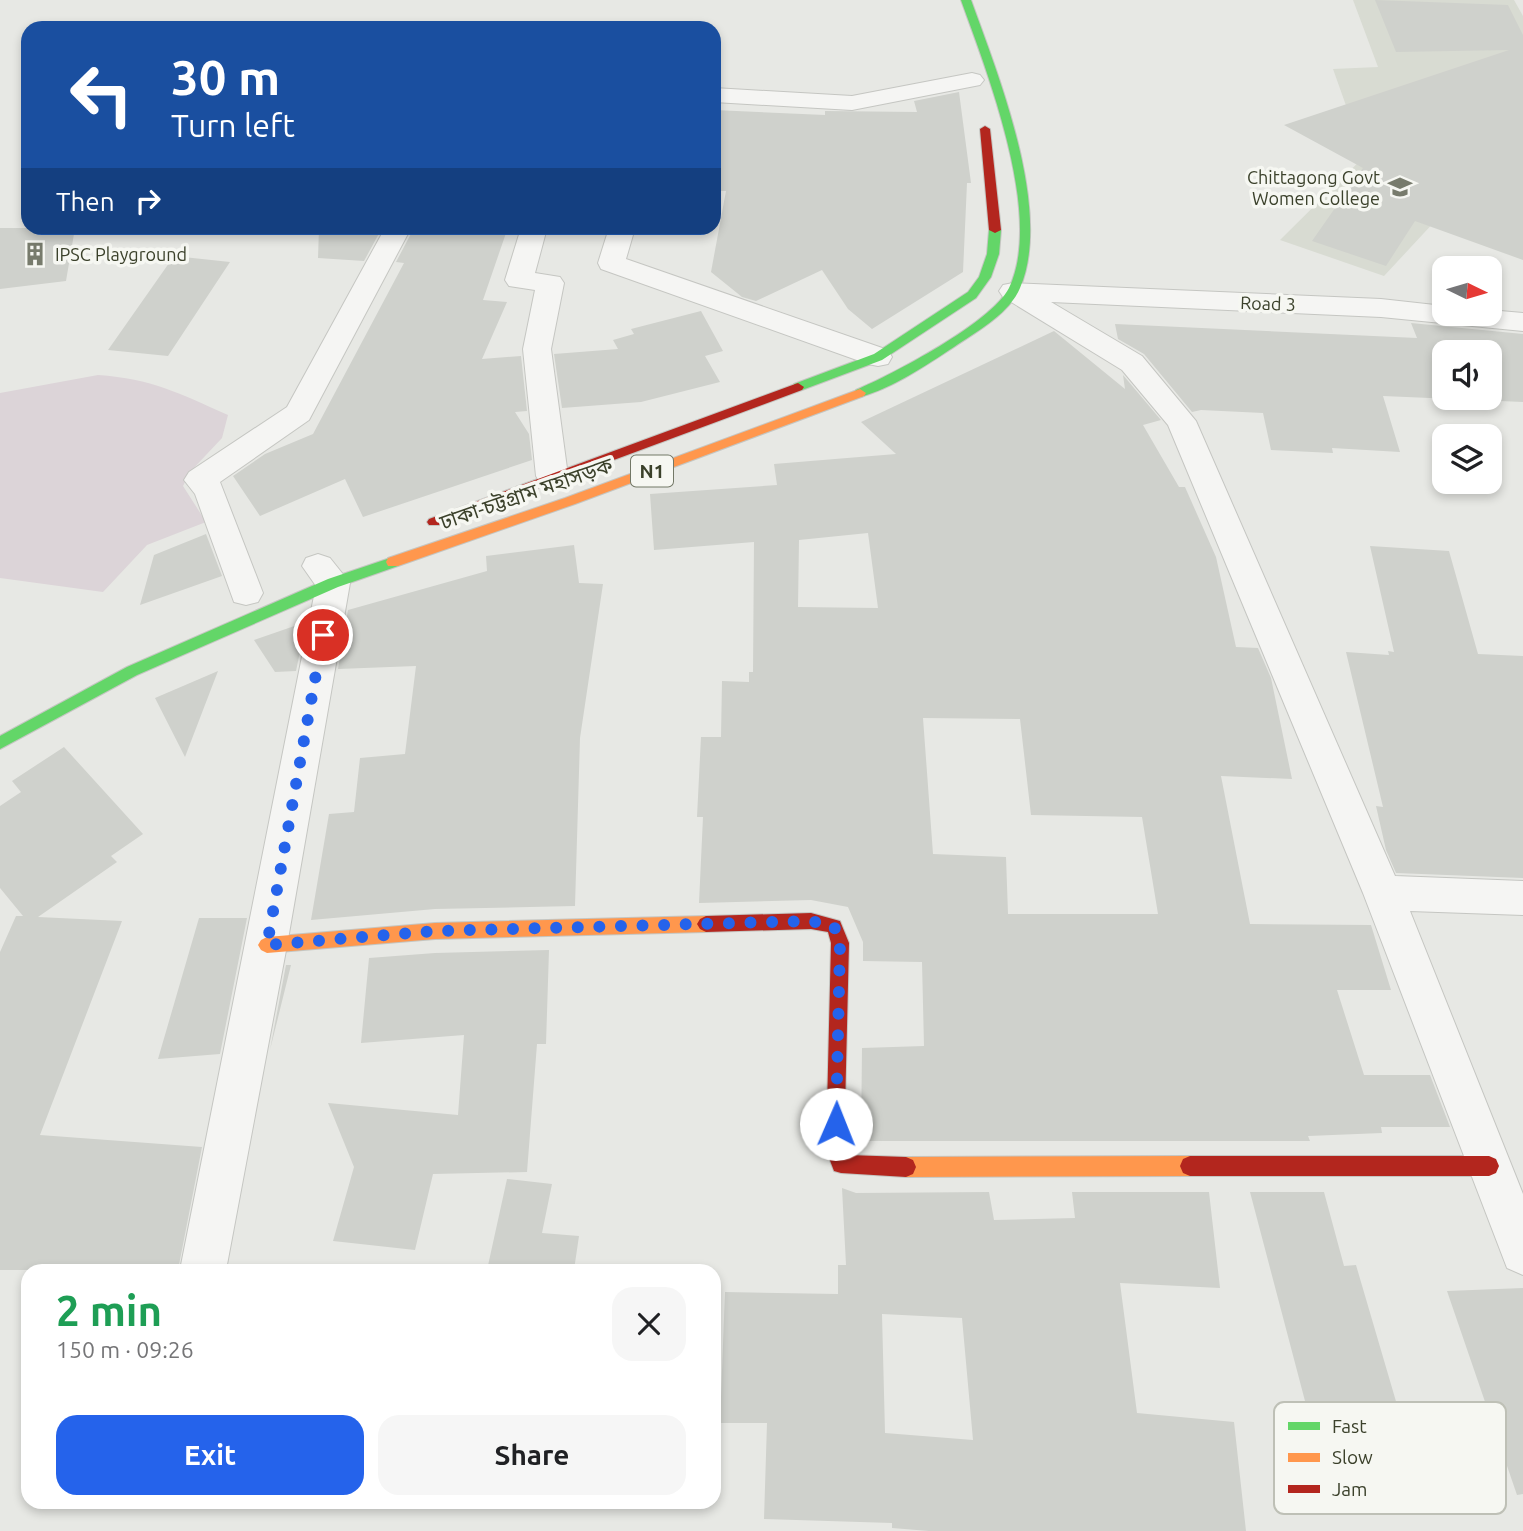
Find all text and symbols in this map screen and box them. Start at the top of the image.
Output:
icon: left [56,49,147,140]
text: 30 m [171,49,280,104]
text: Turn left [171,107,295,143]
place label: Chittagong Govt Women College [1247,167,1380,208]
school or university icon: Chittagong Govt Women College [1386,173,1414,201]
icon: right [129,182,167,220]
text: Then [56,187,115,216]
building icon: IPSC Playground [21,240,49,268]
place label: IPSC Playground [55,244,187,264]
north arrow [1432,256,1502,326]
map controls [1432,256,1502,494]
street label: Road 3 [1240,292,1296,314]
button: sound [1432,340,1502,410]
button: layers [1432,424,1502,494]
street label: ঢাকা-চট্টগ্রাম মহাসড়ক [435,452,617,534]
road number: N1 [631,456,673,486]
pin [293,605,353,665]
icon: arrive [304,616,342,654]
position arrow [799,1087,873,1161]
text: 2 min [56,1287,162,1334]
button: close [612,1287,686,1361]
text: 150 m · 09:26 [56,1337,194,1362]
legend [1274,1402,1506,1514]
button: Exit [56,1415,364,1495]
button: Share [378,1415,686,1495]
text: Fast [1332,1415,1367,1437]
text: Slow [1332,1446,1373,1468]
text: Jam [1332,1478,1368,1500]

